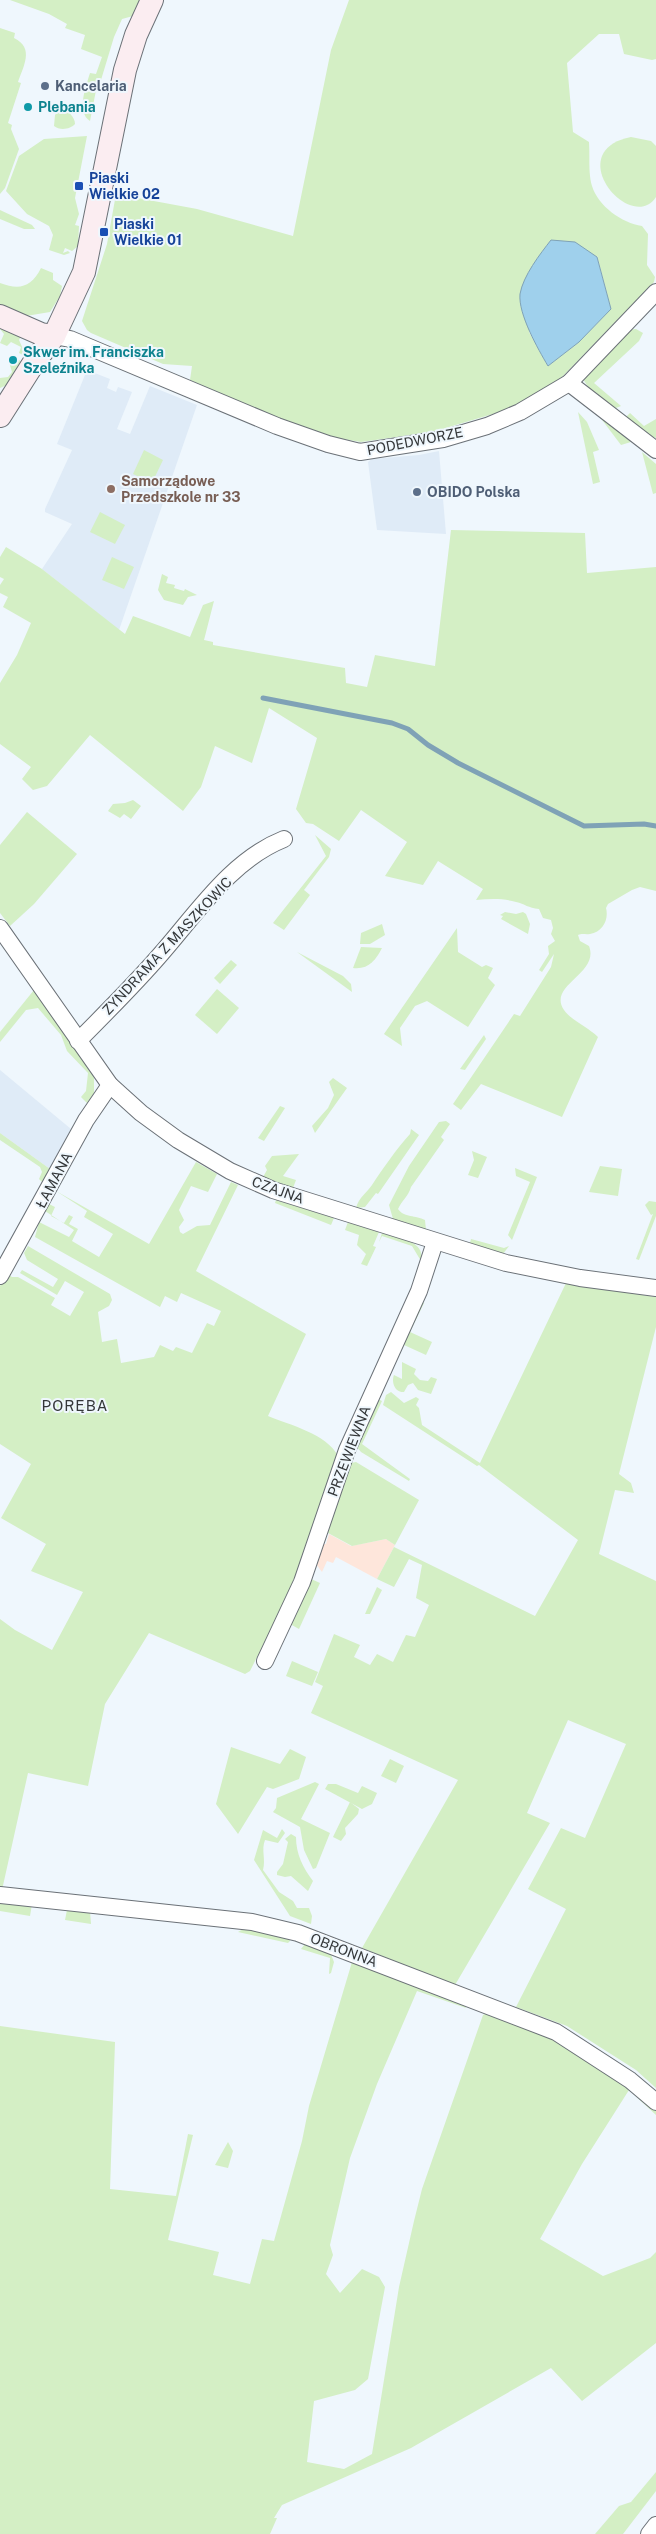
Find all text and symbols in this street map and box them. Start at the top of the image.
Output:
place label: Kancelaria [55,78,127,94]
marker: Kancelaria [39,80,51,92]
place label: Plebania [38,99,96,115]
marker: Plebania [22,101,34,113]
place label: Piaski Wielkie 02 [89,170,160,202]
marker: Piaski Wielkie 02 [73,180,85,192]
place label: Piaski Wielkie 01 [114,216,182,248]
marker: Piaski Wielkie 01 [98,226,110,238]
place label: Skwer im. Franciszka Szeleźnika [23,344,164,376]
marker: Skwer im. Franciszka Szeleźnika [7,354,19,366]
street label: PODEDWORZE [366,424,464,458]
place label: Samorządowe Przedszkole nr 33 [121,473,241,505]
marker: Samorządowe Przedszkole nr 33 [105,483,117,495]
place label: OBIDO Polska [427,484,520,500]
marker: OBIDO Polska [411,486,423,498]
street label: ZYNDRAMA Z MASZKOWIC [99,874,235,1018]
street label: ŁAMANA [33,1149,75,1211]
street label: CZAJNA [250,1173,306,1207]
district label: PORĘBA [42,1397,108,1414]
street label: PRZEWIEWNA [324,1403,374,1499]
street label: OBRONNA [308,1930,380,1970]

